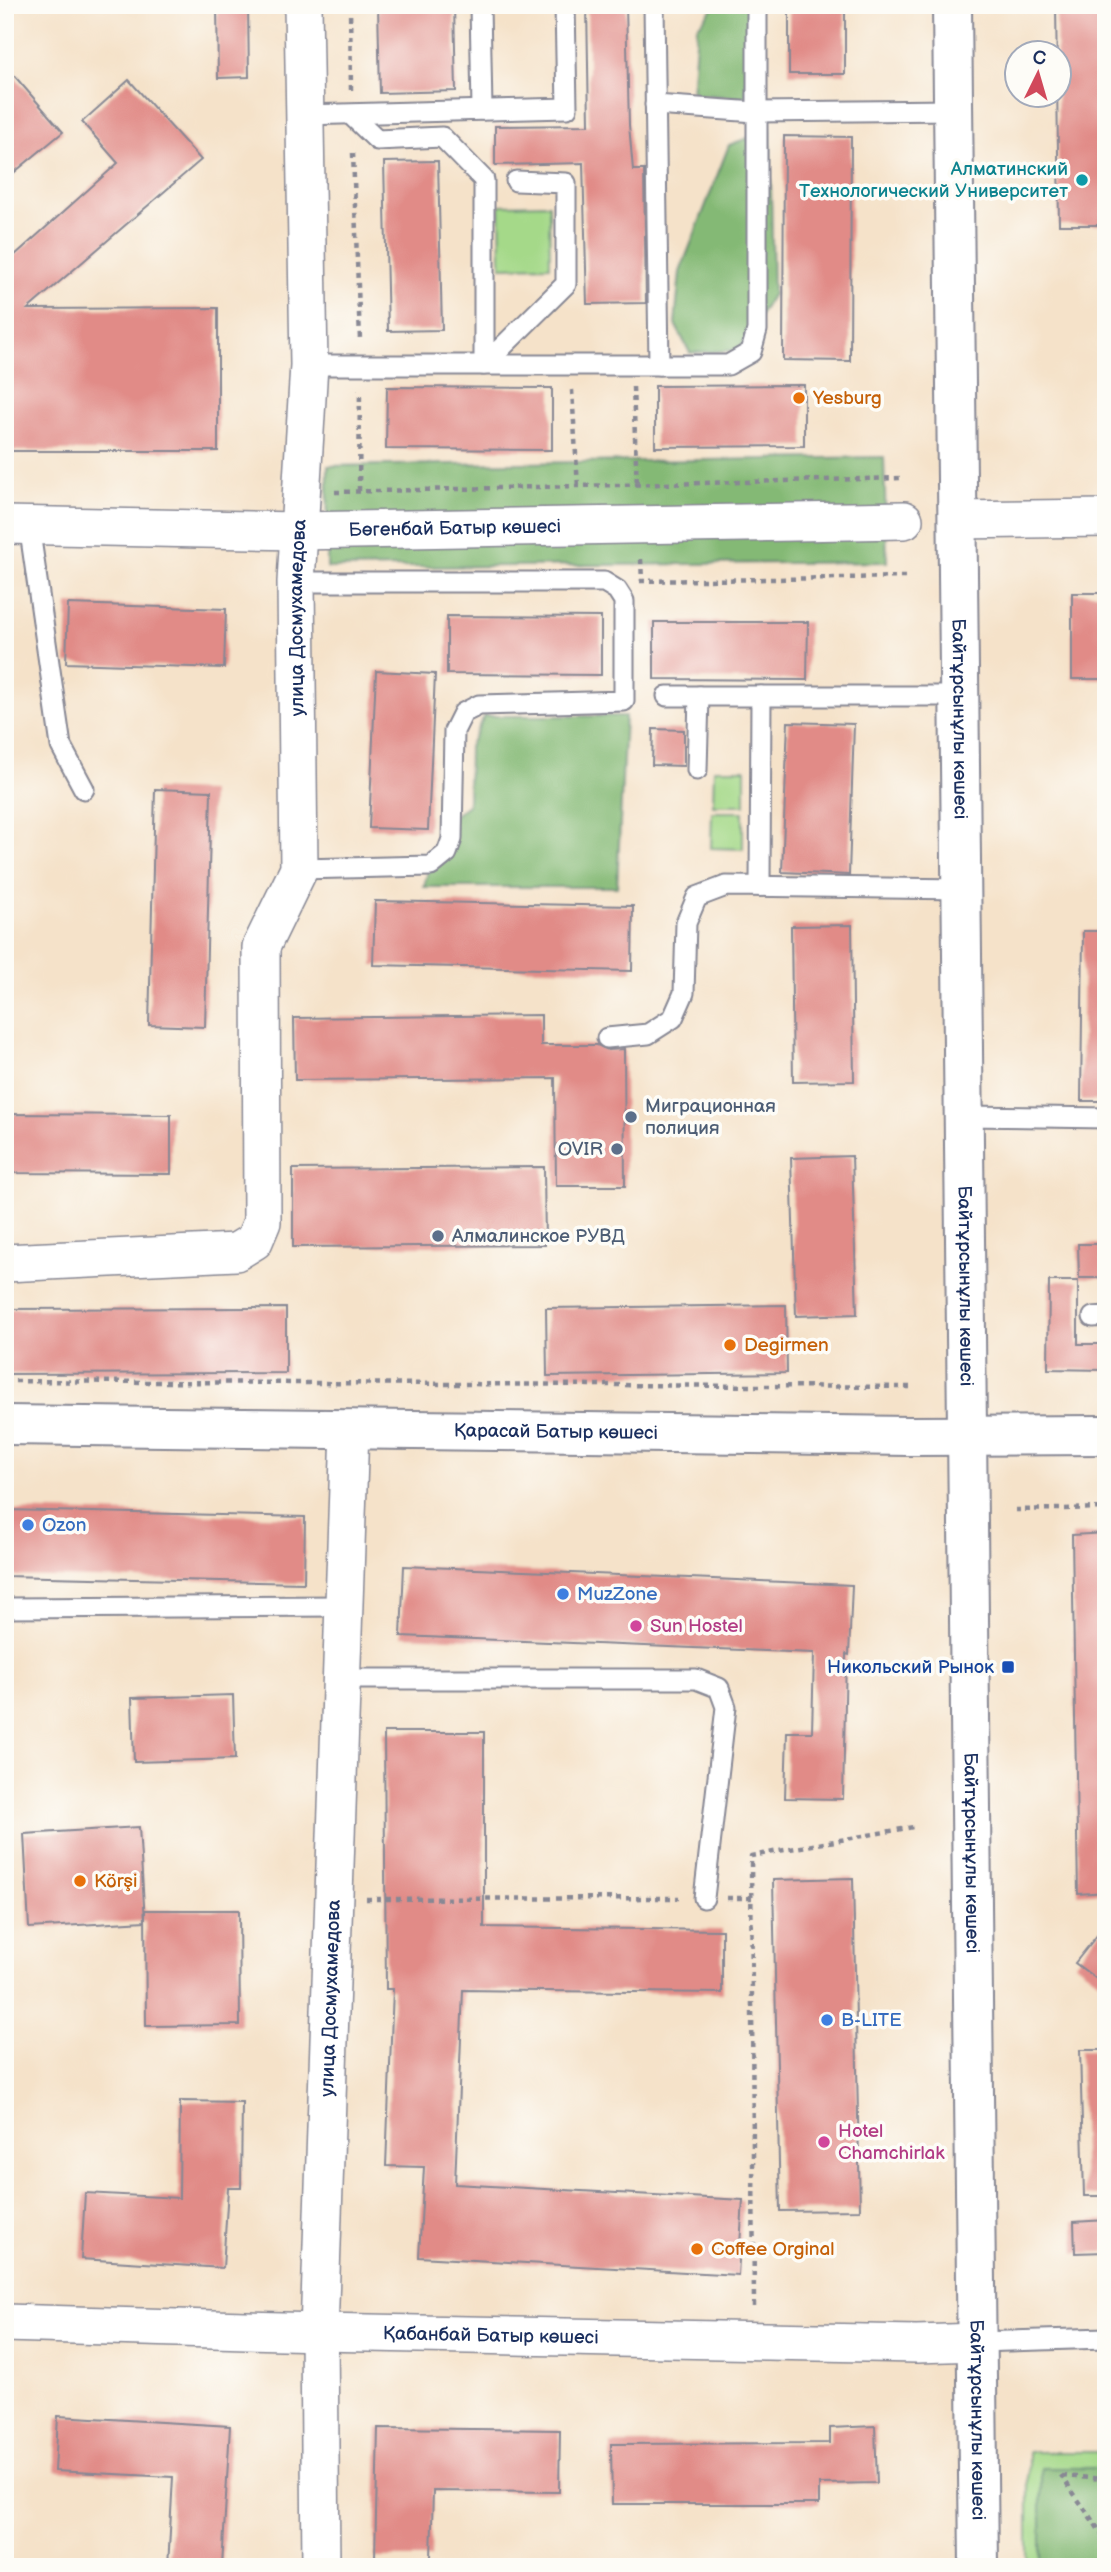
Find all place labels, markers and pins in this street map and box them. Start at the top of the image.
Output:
place label: Алматинский Технологический Университет [799,158,1068,203]
marker: Алматинский Технологический Университет [1074,172,1090,188]
place label: Yesburg [812,387,882,410]
marker: Yesburg [791,390,807,406]
place label: Миграционная полиция [645,1095,776,1140]
marker: Миграционная полиция [623,1109,639,1125]
place label: OVIR [558,1138,603,1161]
marker: OVIR [609,1141,625,1157]
place label: Алмалинское РУВД [451,1225,625,1248]
marker: Алмалинское РУВД [430,1228,446,1244]
place label: Degirmen [744,1334,829,1357]
marker: Degirmen [722,1337,738,1353]
place label: Ozon [42,1514,87,1537]
marker: Ozon [20,1517,36,1533]
place label: MuzZone [577,1583,657,1606]
marker: MuzZone [555,1586,571,1602]
place label: Sun Hostel [650,1615,743,1638]
marker: Sun Hostel [628,1618,644,1634]
place label: Никольский Рынок [827,1656,994,1679]
marker: Никольский Рынок [1000,1659,1016,1675]
place label: Körşi [94,1870,137,1893]
marker: Körşi [72,1873,88,1889]
place label: B-LITE [841,2009,902,2032]
marker: B-LITE [819,2012,835,2028]
place label: Hotel Chamchirlak [838,2120,945,2165]
marker: Hotel Chamchirlak [816,2134,832,2150]
place label: Coffee Orginal [711,2238,835,2261]
marker: Coffee Orginal [689,2241,705,2257]

